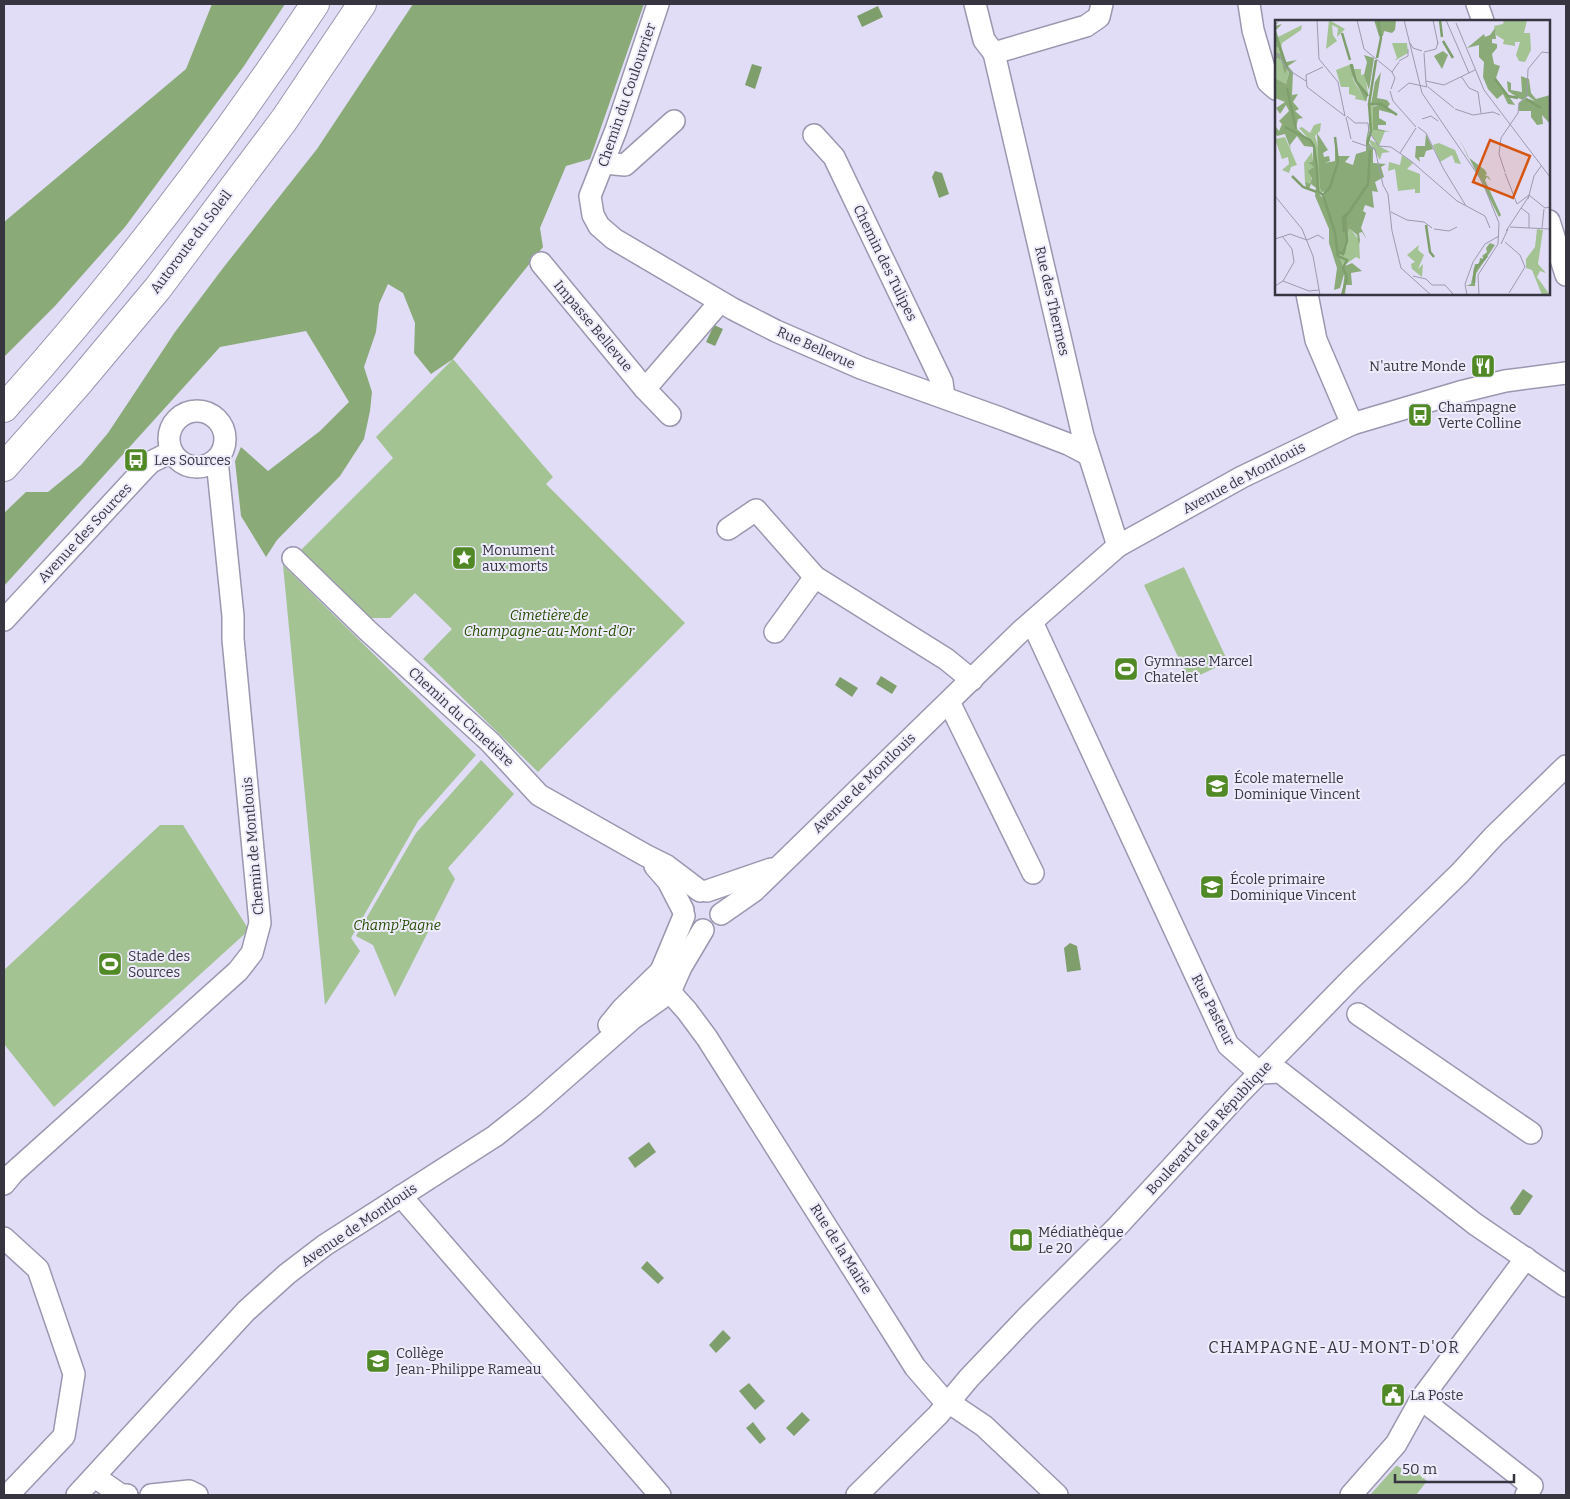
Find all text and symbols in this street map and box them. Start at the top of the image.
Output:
inset map [1275,20,1550,295]
street label: Chemin du Coulouvrier [594,21,660,169]
street label: Autoroute du Soleil [147,187,235,297]
street label: Chemin des Tulipes [849,202,921,324]
street label: Rue des Thermes [1031,245,1073,357]
street label: Impasse Bellevue [550,277,636,375]
street label: Rue Bellevue [774,323,858,373]
restaurant icon: N'autre Monde [1470,353,1496,379]
place label: N'autre Monde [1369,358,1466,375]
place label: Champagne Verte Colline [1438,399,1521,432]
bus stop icon: Champagne Verte Colline [1407,402,1433,428]
street label: Avenue de Montlouis [1180,438,1308,518]
bus stop icon: Les Sources [123,447,149,473]
place label: Les Sources [154,452,231,469]
street label: Avenue des Sources [35,480,135,586]
place label: Monument aux morts [482,542,555,575]
place icon: Monument aux morts [451,545,477,571]
park label: Cimetière de Champagne-au-Mont-d'Or [464,607,636,640]
place label: Gymnase Marcel Chatelet [1144,653,1253,686]
sports icon: Gymnase Marcel Chatelet [1113,656,1139,682]
street label: Chemin du Cimetière [405,664,517,770]
street label: Avenue de Montlouis [809,729,919,837]
place label: École maternelle Dominique Vincent [1234,769,1360,803]
school or university icon: École maternelle Dominique Vincent [1204,773,1230,799]
street label: Chemin de Montlouis [238,776,268,916]
place label: École primaire Dominique Vincent [1230,870,1356,904]
school or university icon: École primaire Dominique Vincent [1199,874,1225,900]
park label: Champ'Pagne [353,917,441,934]
place label: Stade des Sources [128,948,190,981]
sports icon: Stade des Sources [97,951,123,977]
street label: Rue Pasteur [1188,971,1238,1049]
street label: Boulevard de la République [1143,1058,1275,1198]
street label: Avenue de Montlouis [298,1180,420,1270]
street label: Rue de la Mairie [806,1201,876,1297]
place label: Médiathèque Le 20 [1038,1224,1124,1257]
library icon: Médiathèque Le 20 [1008,1227,1034,1253]
district label: CHAMPAGNE-AU-MONT-D'OR [1208,1338,1460,1357]
place label: Collège Jean-Philippe Rameau [395,1345,542,1378]
school or university icon: Collège Jean-Philippe Rameau [365,1348,391,1374]
public building icon: La Poste [1380,1382,1406,1408]
place label: La Poste [1410,1387,1463,1404]
scale bar [1395,1452,1514,1484]
text: 50 m [1402,1460,1438,1478]

